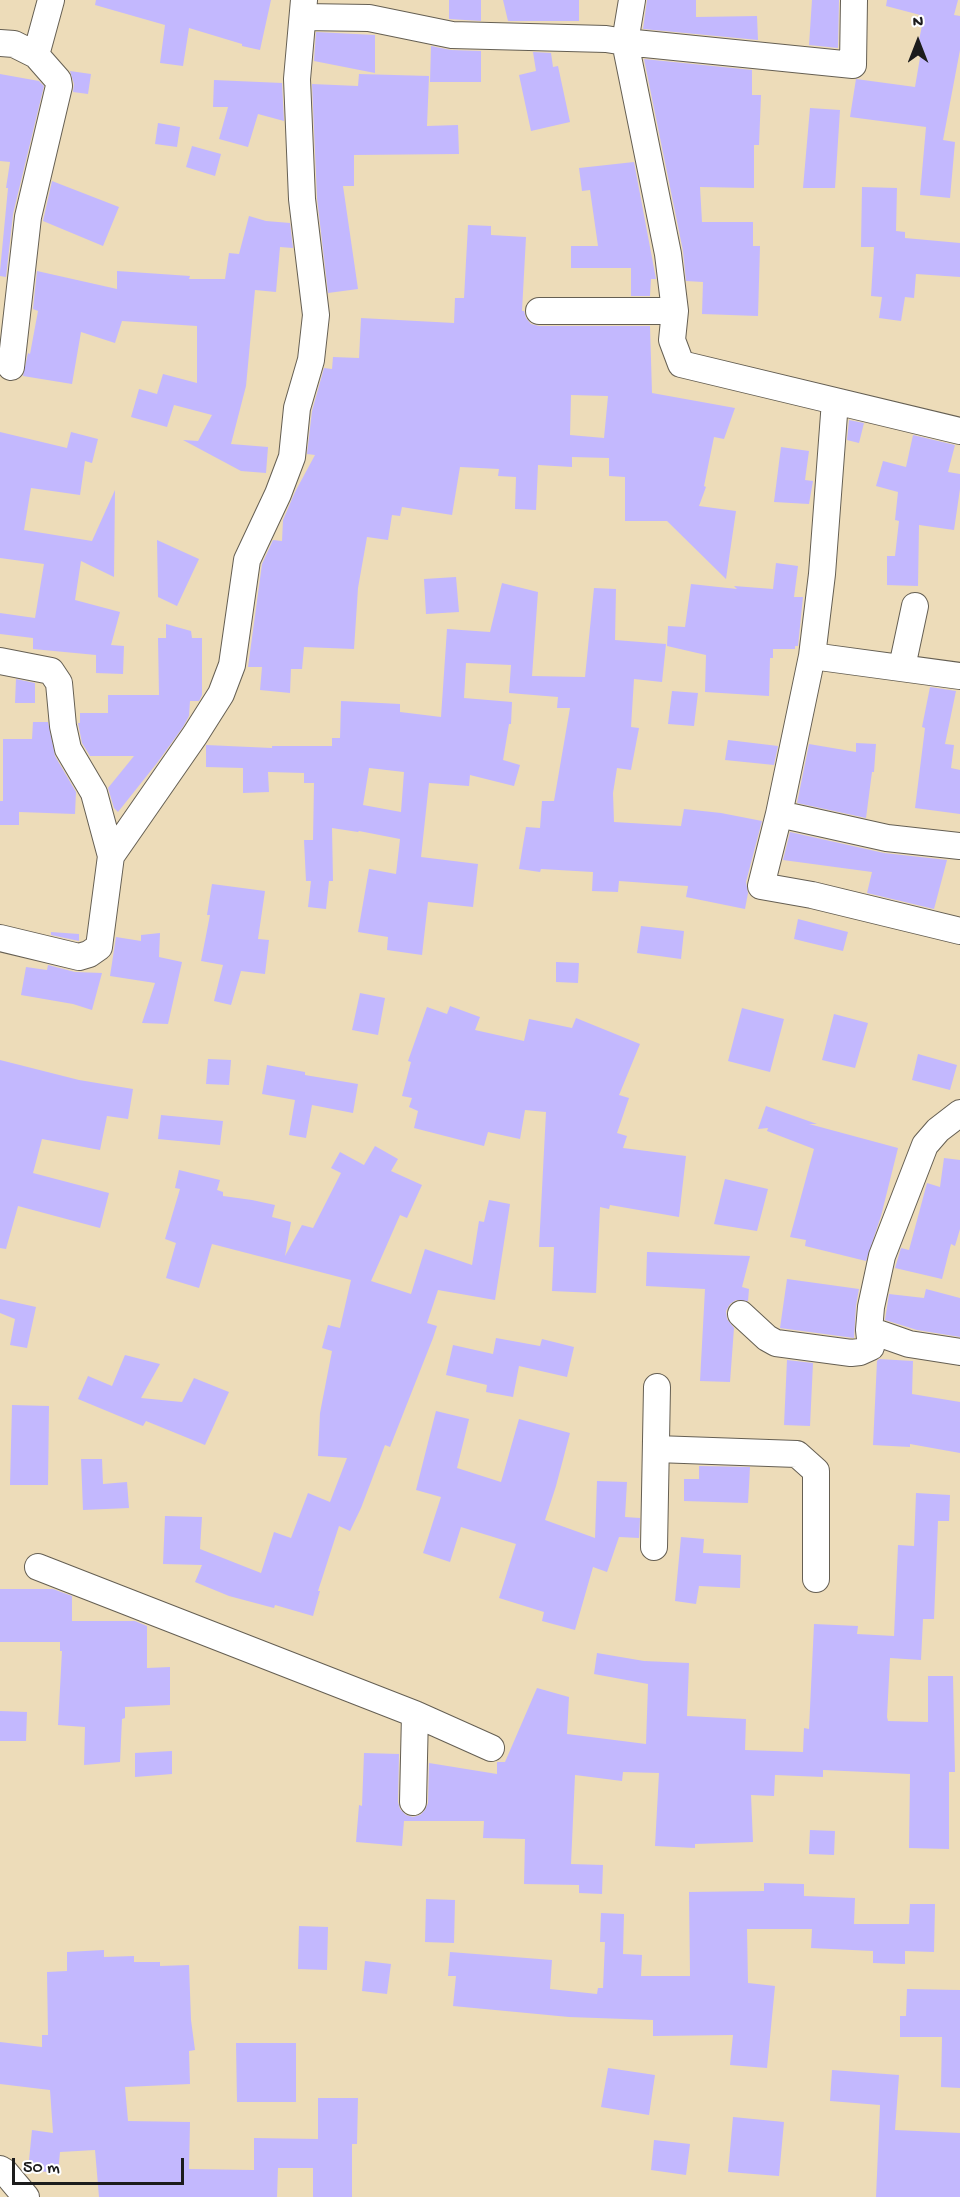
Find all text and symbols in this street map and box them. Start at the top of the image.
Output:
north arrow [888,12,948,72]
text: N [913,14,923,33]
scale bar [15,2146,188,2184]
text: 50 m [23,2158,60,2179]

